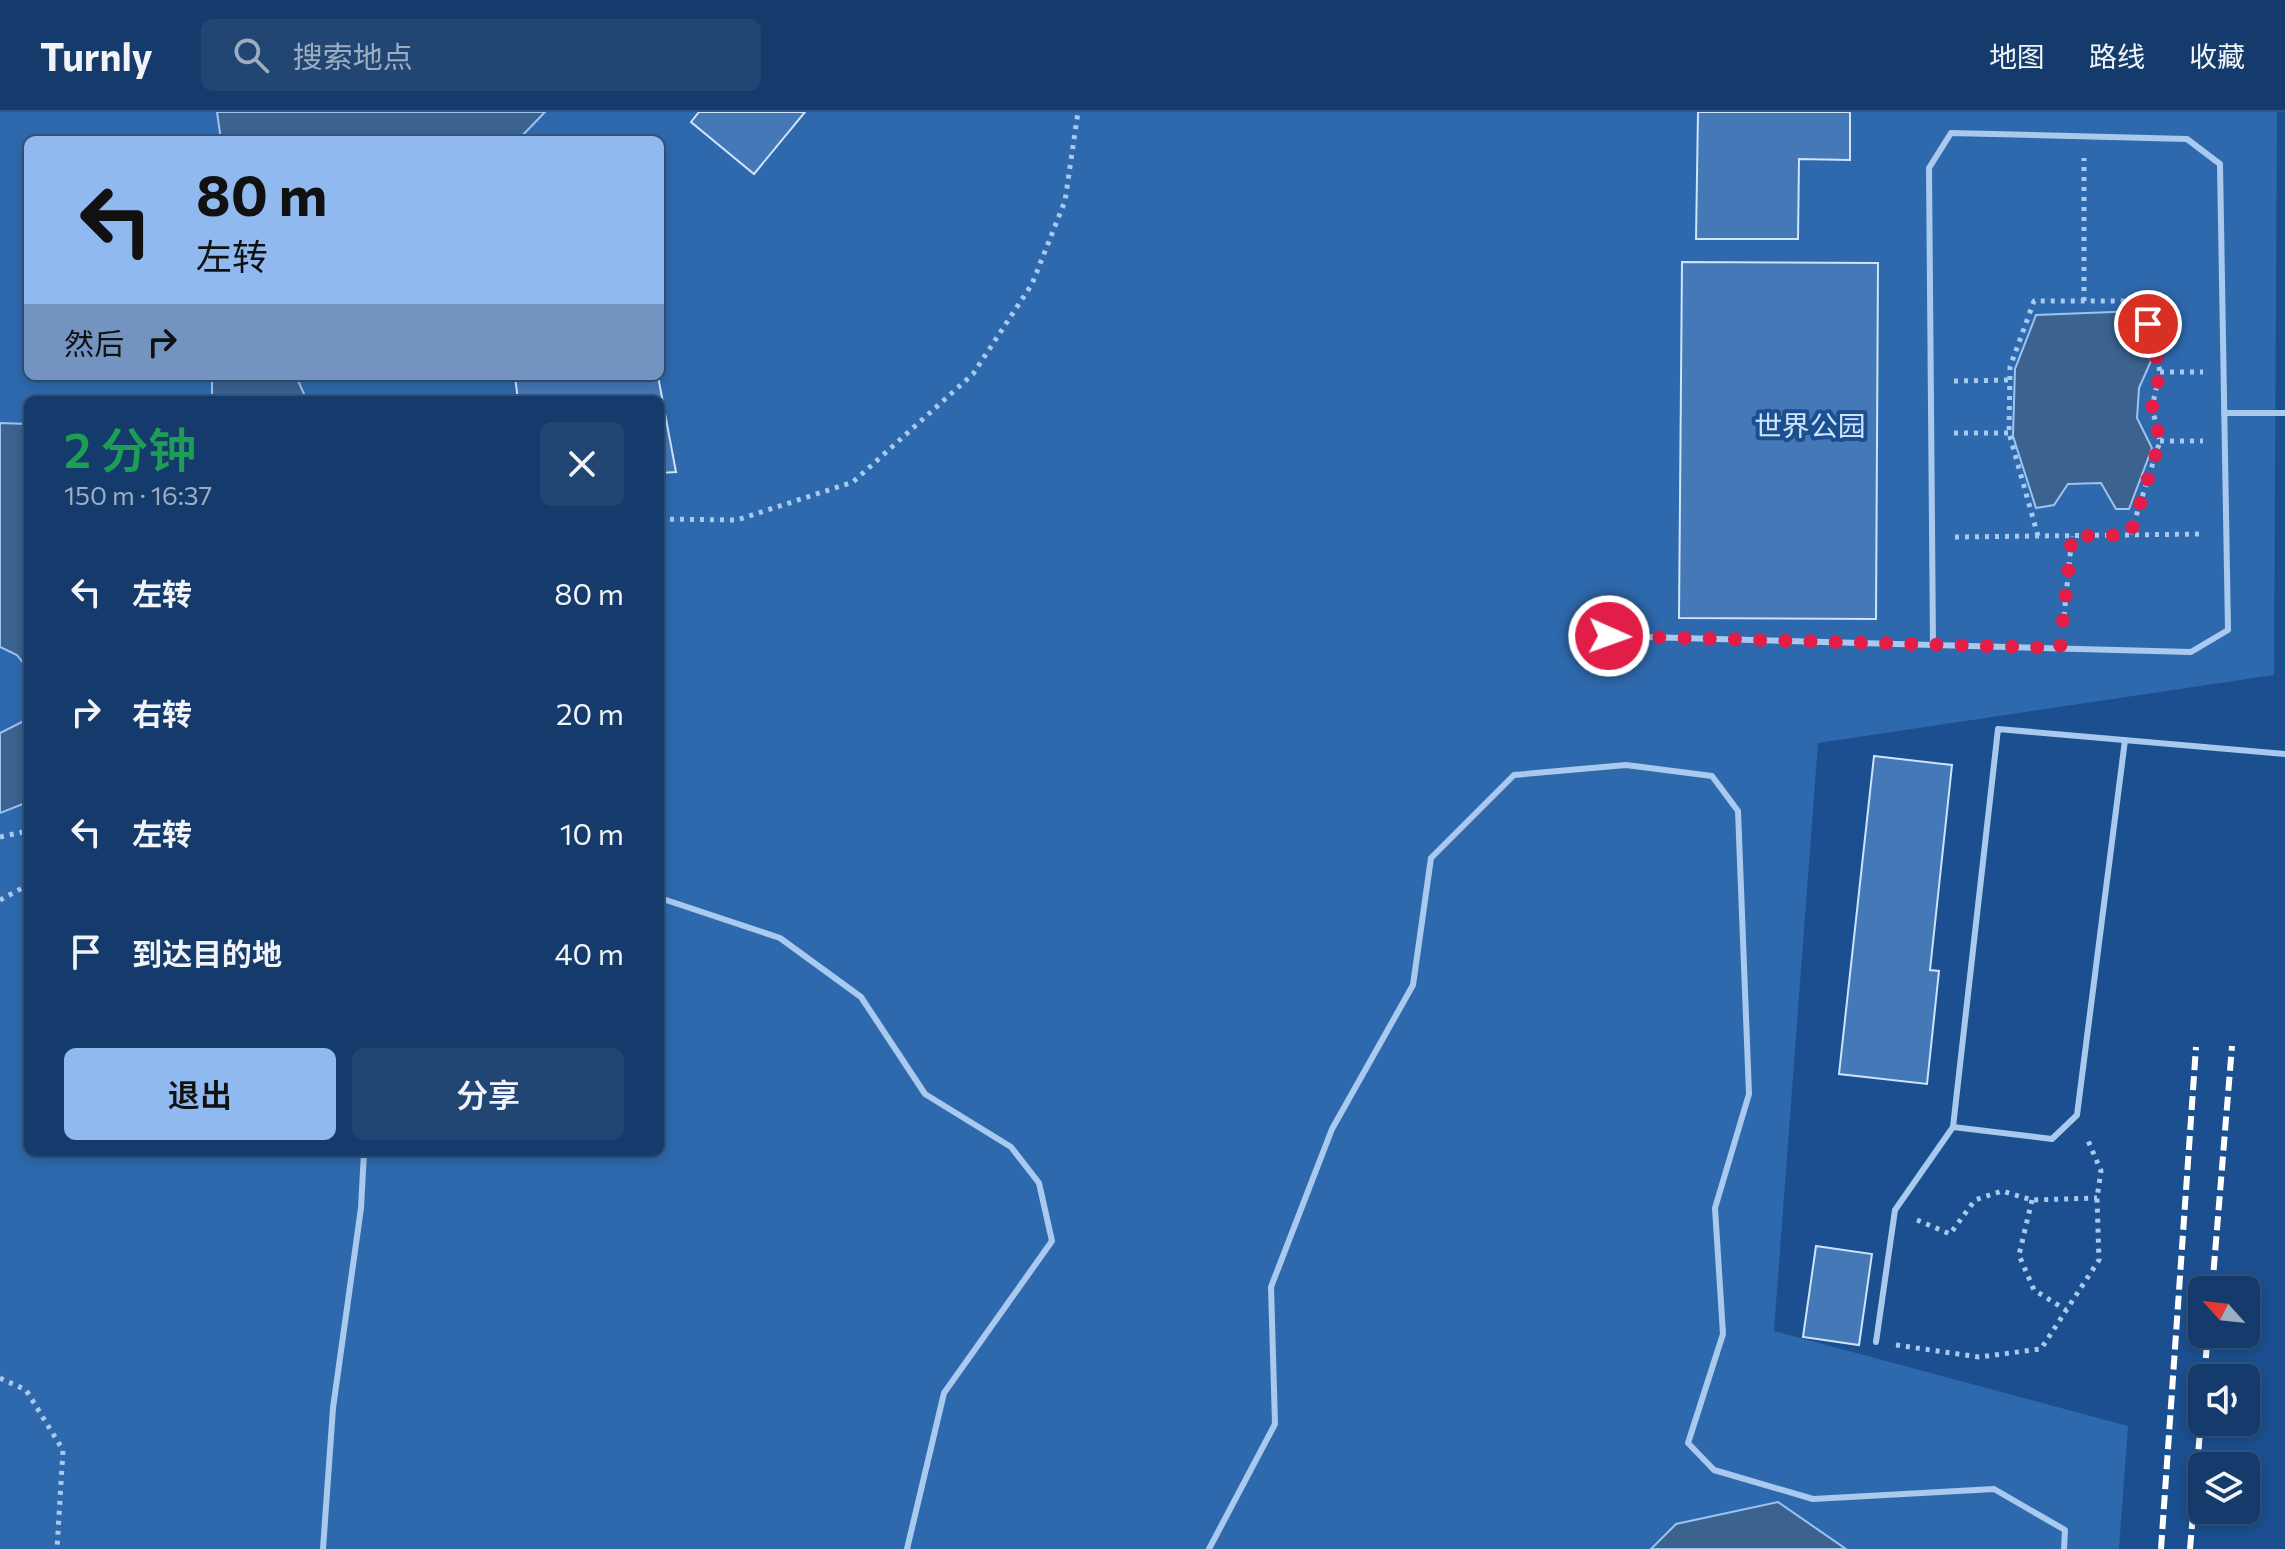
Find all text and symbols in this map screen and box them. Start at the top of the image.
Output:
search box [201,19,761,91]
text: Turnly [40,32,153,79]
icon: search [229,33,273,77]
text: 搜索地点 [293,37,413,74]
text: 地图 [1989,39,2045,73]
text: 路线 [2089,39,2145,73]
text: 收藏 [2189,39,2245,73]
text: 80 m [196,159,327,228]
icon: left [64,168,168,272]
text: 左转 [196,233,268,277]
pin [2114,290,2182,358]
icon: arrive [2126,302,2170,346]
icon: right [140,320,184,364]
text: 然后 [64,324,124,361]
park label: 世界公园 [1754,408,1866,442]
text: 2 分钟 [64,419,196,478]
button: close [540,422,624,506]
text: 150 m · 16:37 [64,479,212,510]
icon: left [64,570,108,614]
text: 左转 [132,574,192,611]
text: 80 m [554,574,624,611]
position arrow [1567,594,1651,678]
icon: right [64,690,108,734]
text: 右转 [132,694,192,731]
text: 20 m [556,694,624,731]
icon: left [64,810,108,854]
text: 左转 [132,814,192,851]
text: 10 m [560,814,624,851]
icon: arrive [64,930,108,974]
text: 到达目的地 [132,934,282,971]
text: 40 m [555,934,624,971]
button: 退出 [64,1048,336,1140]
button: 分享 [352,1048,624,1140]
north arrow [2188,1276,2260,1348]
map controls [2188,1276,2260,1524]
button: sound [2188,1364,2260,1436]
button: layers [2188,1452,2260,1524]

